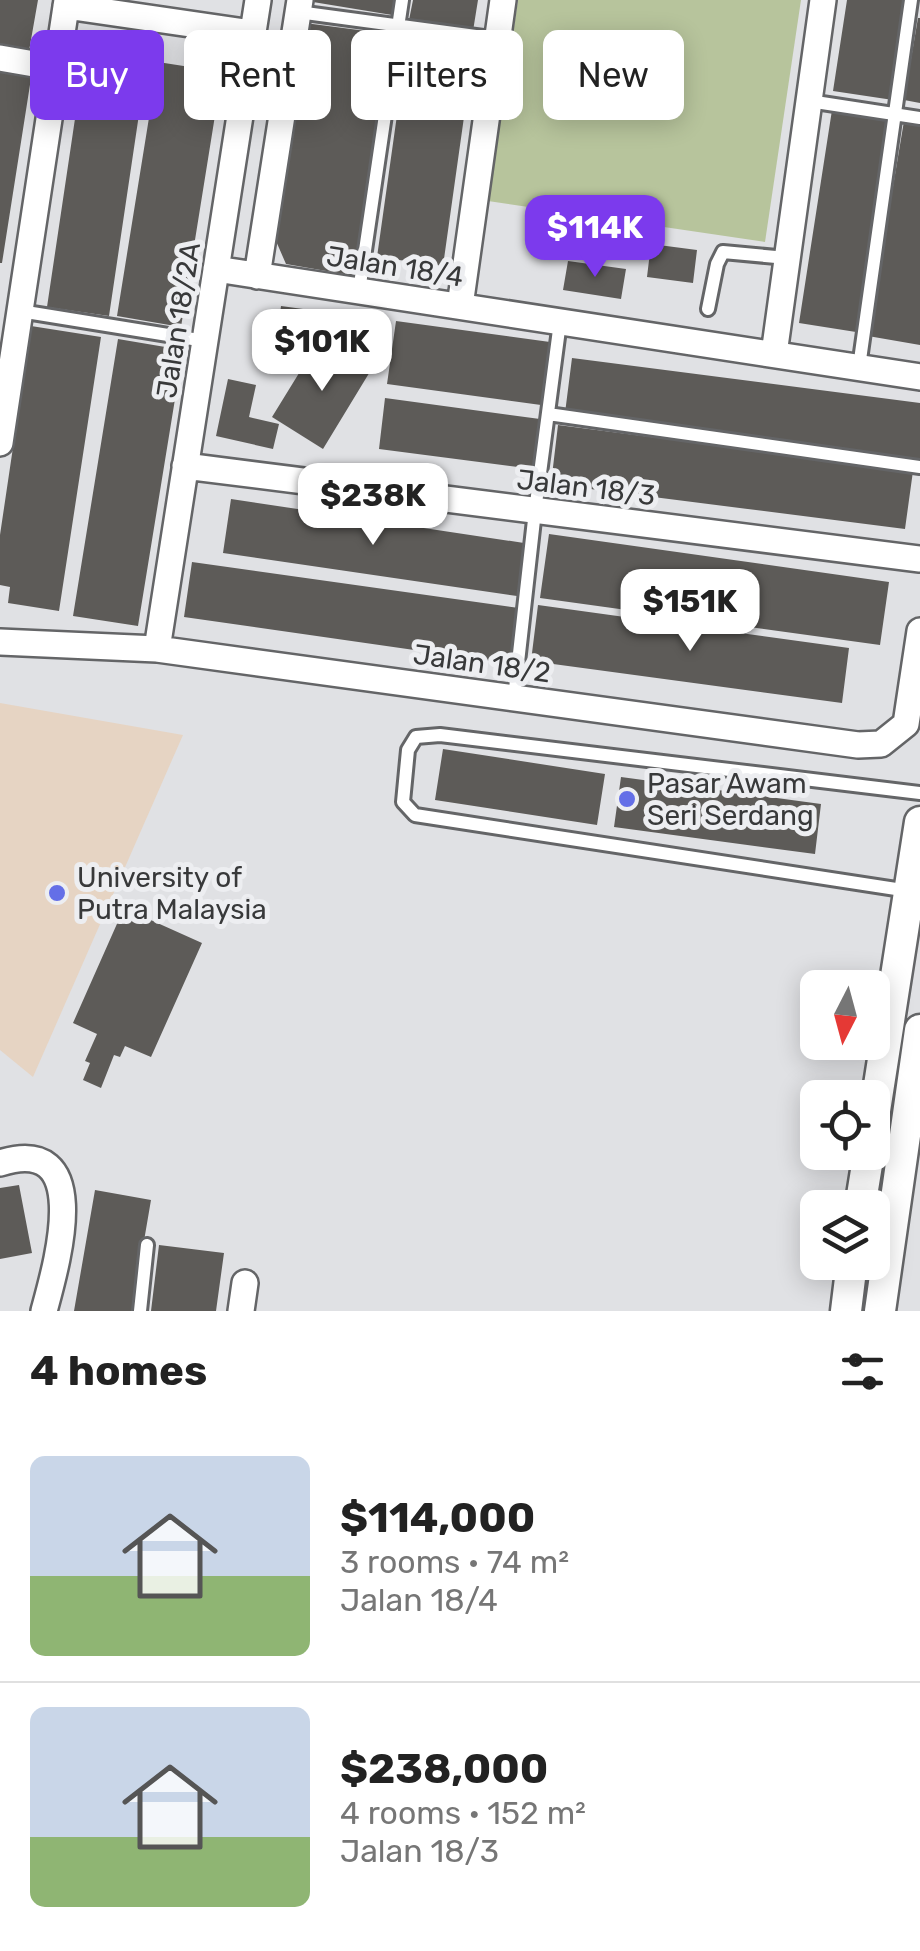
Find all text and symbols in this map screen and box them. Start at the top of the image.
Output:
chip: Buy [30,30,164,120]
chip: Rent [184,30,331,120]
chip: Filters [351,30,523,120]
chip: New [543,30,684,120]
pin: $114K [525,195,665,280]
text: $114K [547,208,643,246]
street label: Jalan 18/4 [324,239,466,294]
street label: Jalan 18/2A [150,240,207,400]
pin: $101K [252,309,392,394]
text: $101K [274,322,370,360]
pin: $238K [303,463,443,548]
street label: Jalan 18/3 [515,463,657,512]
text: $238K [320,476,426,514]
pin: $151K [620,569,760,654]
text: $151K [643,582,737,620]
street label: Jalan 18/2 [411,638,553,689]
place label: Pasar Awam Seri Serdang [647,767,814,832]
marker: Pasar Awam Seri Serdang [616,788,638,810]
place label: University of Putra Malaysia [77,861,267,926]
marker: University of Putra Malaysia [46,882,68,904]
north arrow [800,970,890,1060]
map controls [800,970,890,1280]
button: locate [800,1080,890,1170]
button: layers [800,1190,890,1280]
icon: filters [835,1344,890,1399]
text: 4 homes [30,1346,207,1396]
text: $114,000 [340,1493,535,1543]
icon: home [110,1496,230,1616]
text: 3 rooms · 74 m² [340,1543,569,1581]
text: Jalan 18/4 [340,1581,498,1619]
text: $238,000 [340,1744,548,1794]
icon: home [110,1747,230,1867]
text: 4 rooms · 152 m² [340,1794,586,1832]
text: Jalan 18/3 [340,1832,499,1870]

